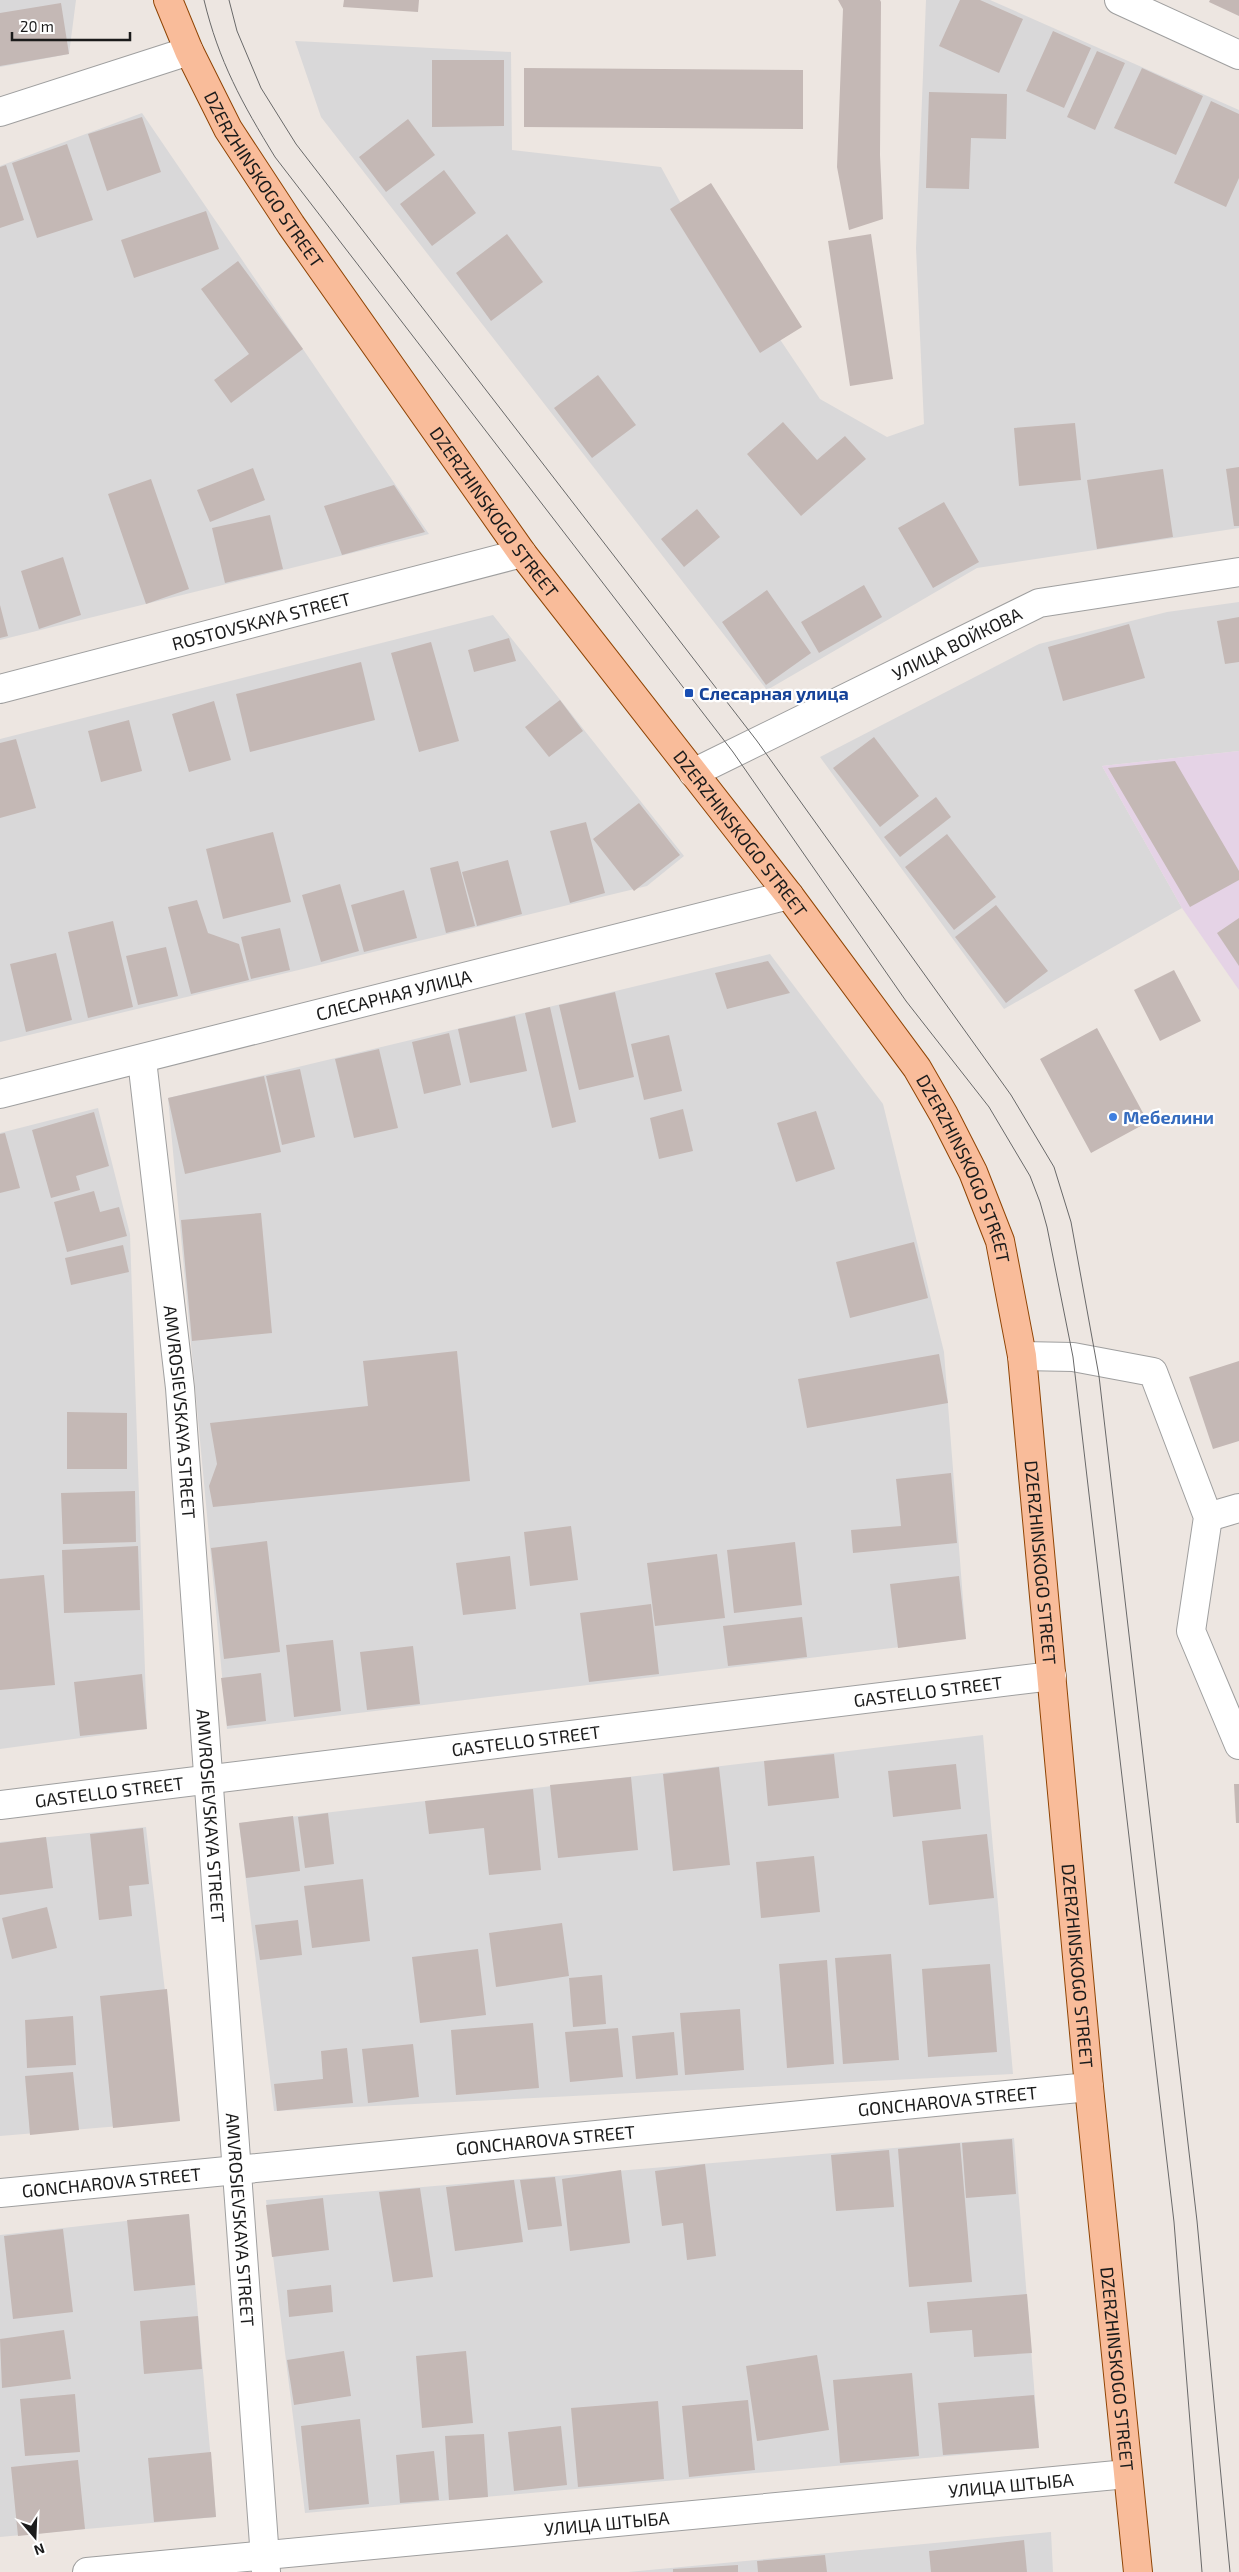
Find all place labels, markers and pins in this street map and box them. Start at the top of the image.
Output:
place label: Слесарная улица [699,682,849,704]
marker: Слесарная улица [683,687,695,699]
place label: Мебелини [1123,1106,1214,1128]
marker: Мебелини [1107,1111,1119,1123]

